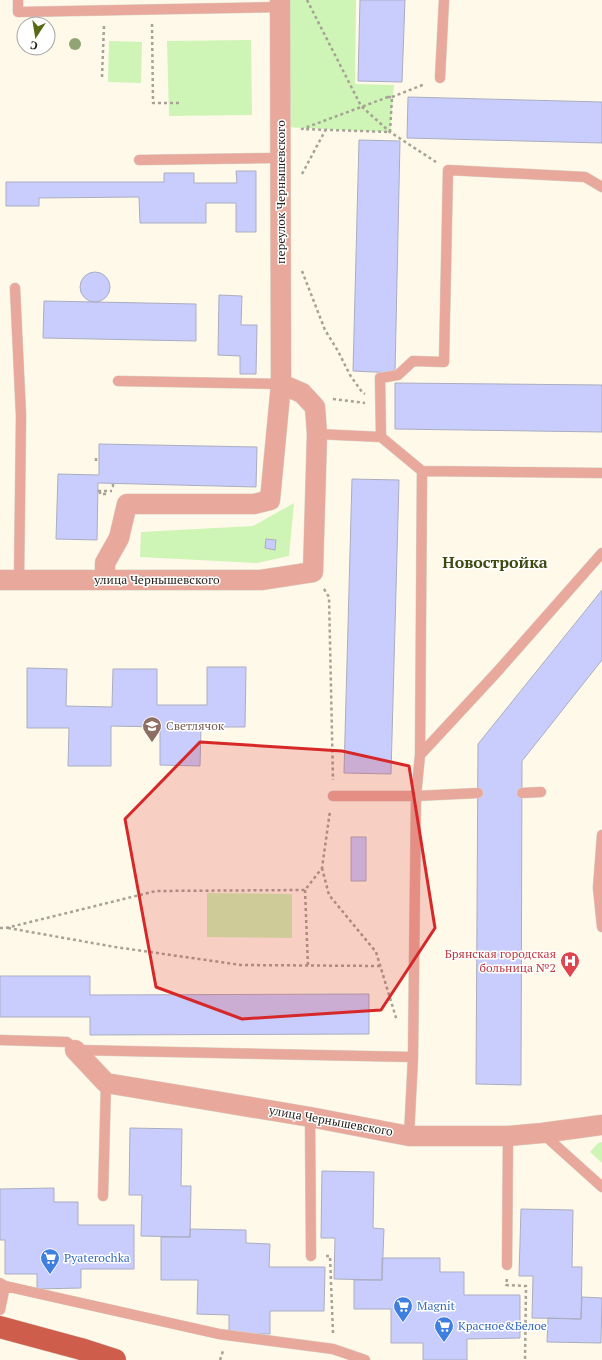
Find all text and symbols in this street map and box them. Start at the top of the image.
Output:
north arrow [16,16,56,56]
text: С [29,38,39,53]
street label: переулок Чернышевского [273,120,288,264]
district label: Новостройка [442,551,548,573]
street label: улица Чернышевского [93,572,220,587]
school or university icon: Светлячок [141,715,163,743]
place label: Светлячок [166,718,225,733]
place label: Брянская городская больница №2 [445,946,556,975]
hospital icon: Брянская городская больница №2 [559,950,581,978]
street label: улица Чернышевского [267,1102,395,1139]
supermarket icon: Pyaterochka [39,1247,61,1275]
place label: Pyaterochka [64,1250,130,1265]
supermarket icon: Magnit [392,1295,414,1323]
place label: Magnit [417,1298,456,1313]
supermarket icon: Красное&Белое [433,1315,455,1343]
place label: Красное&Белое [458,1318,547,1333]

